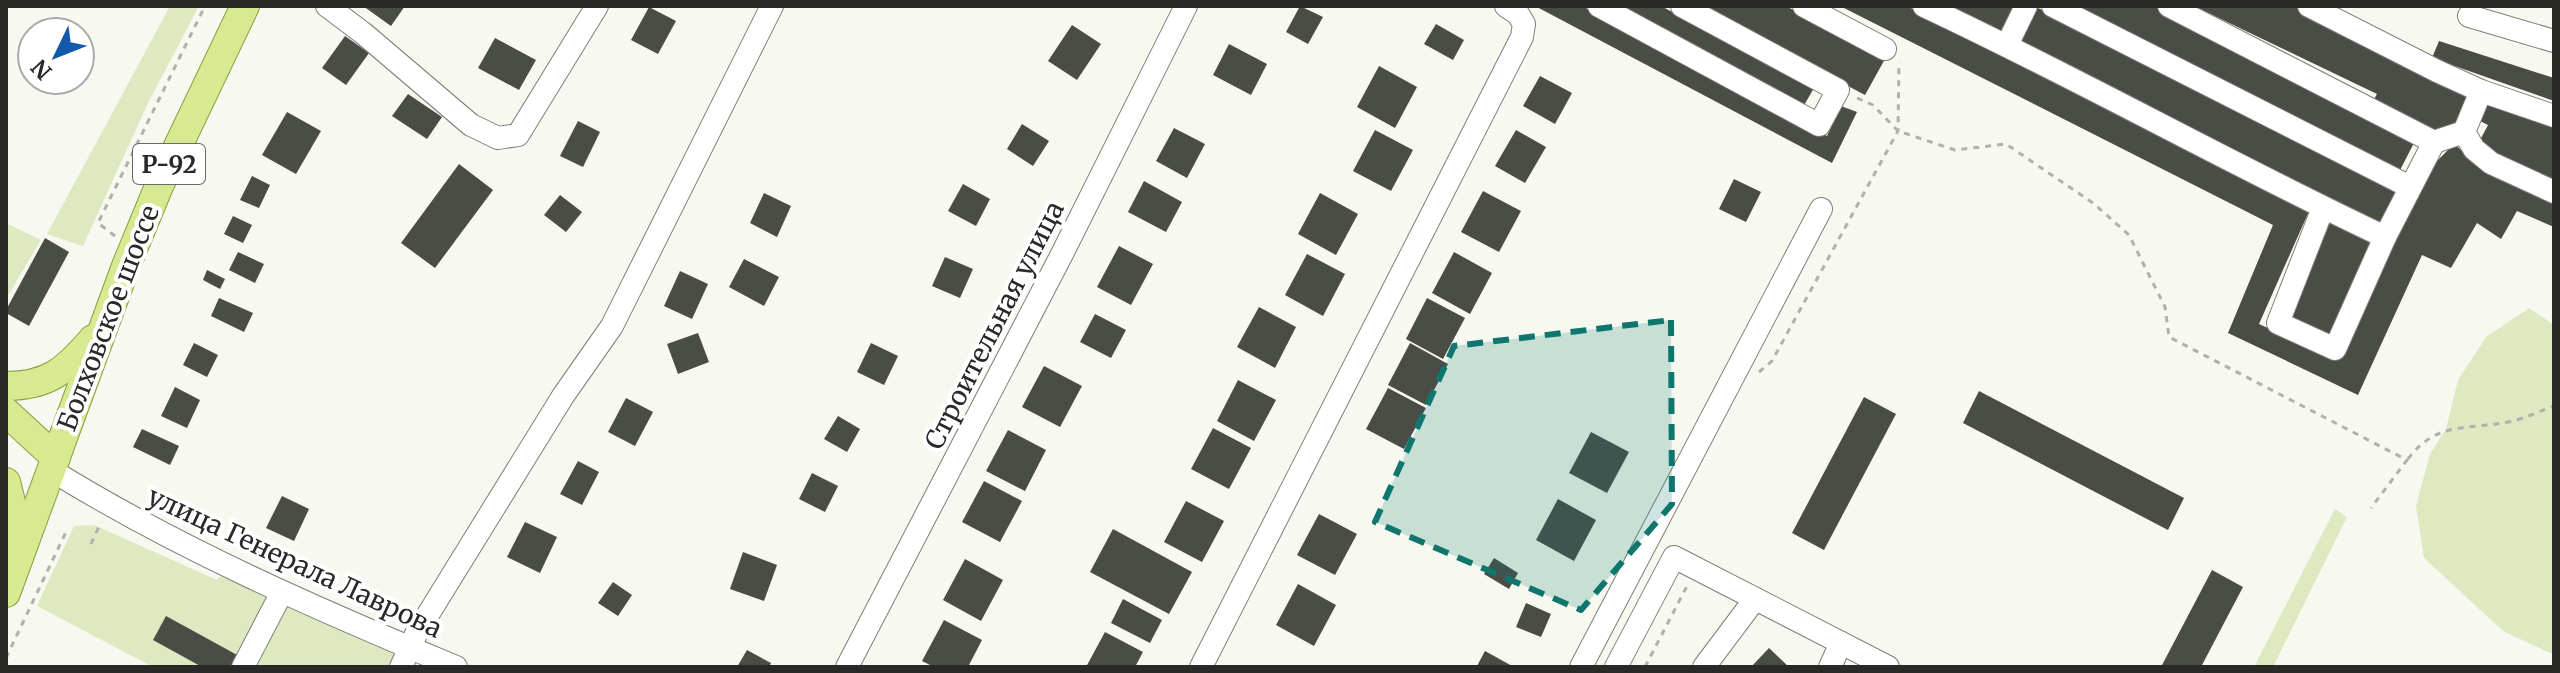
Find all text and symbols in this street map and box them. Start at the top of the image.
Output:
north arrow [16,16,96,96]
text: N [25,53,58,86]
road number: Р-92 [133,144,205,184]
street label: Строительная улица [917,195,1071,455]
street label: Болховское шоссе [50,200,166,436]
street label: улица Генерала Лаврова [143,479,447,645]

